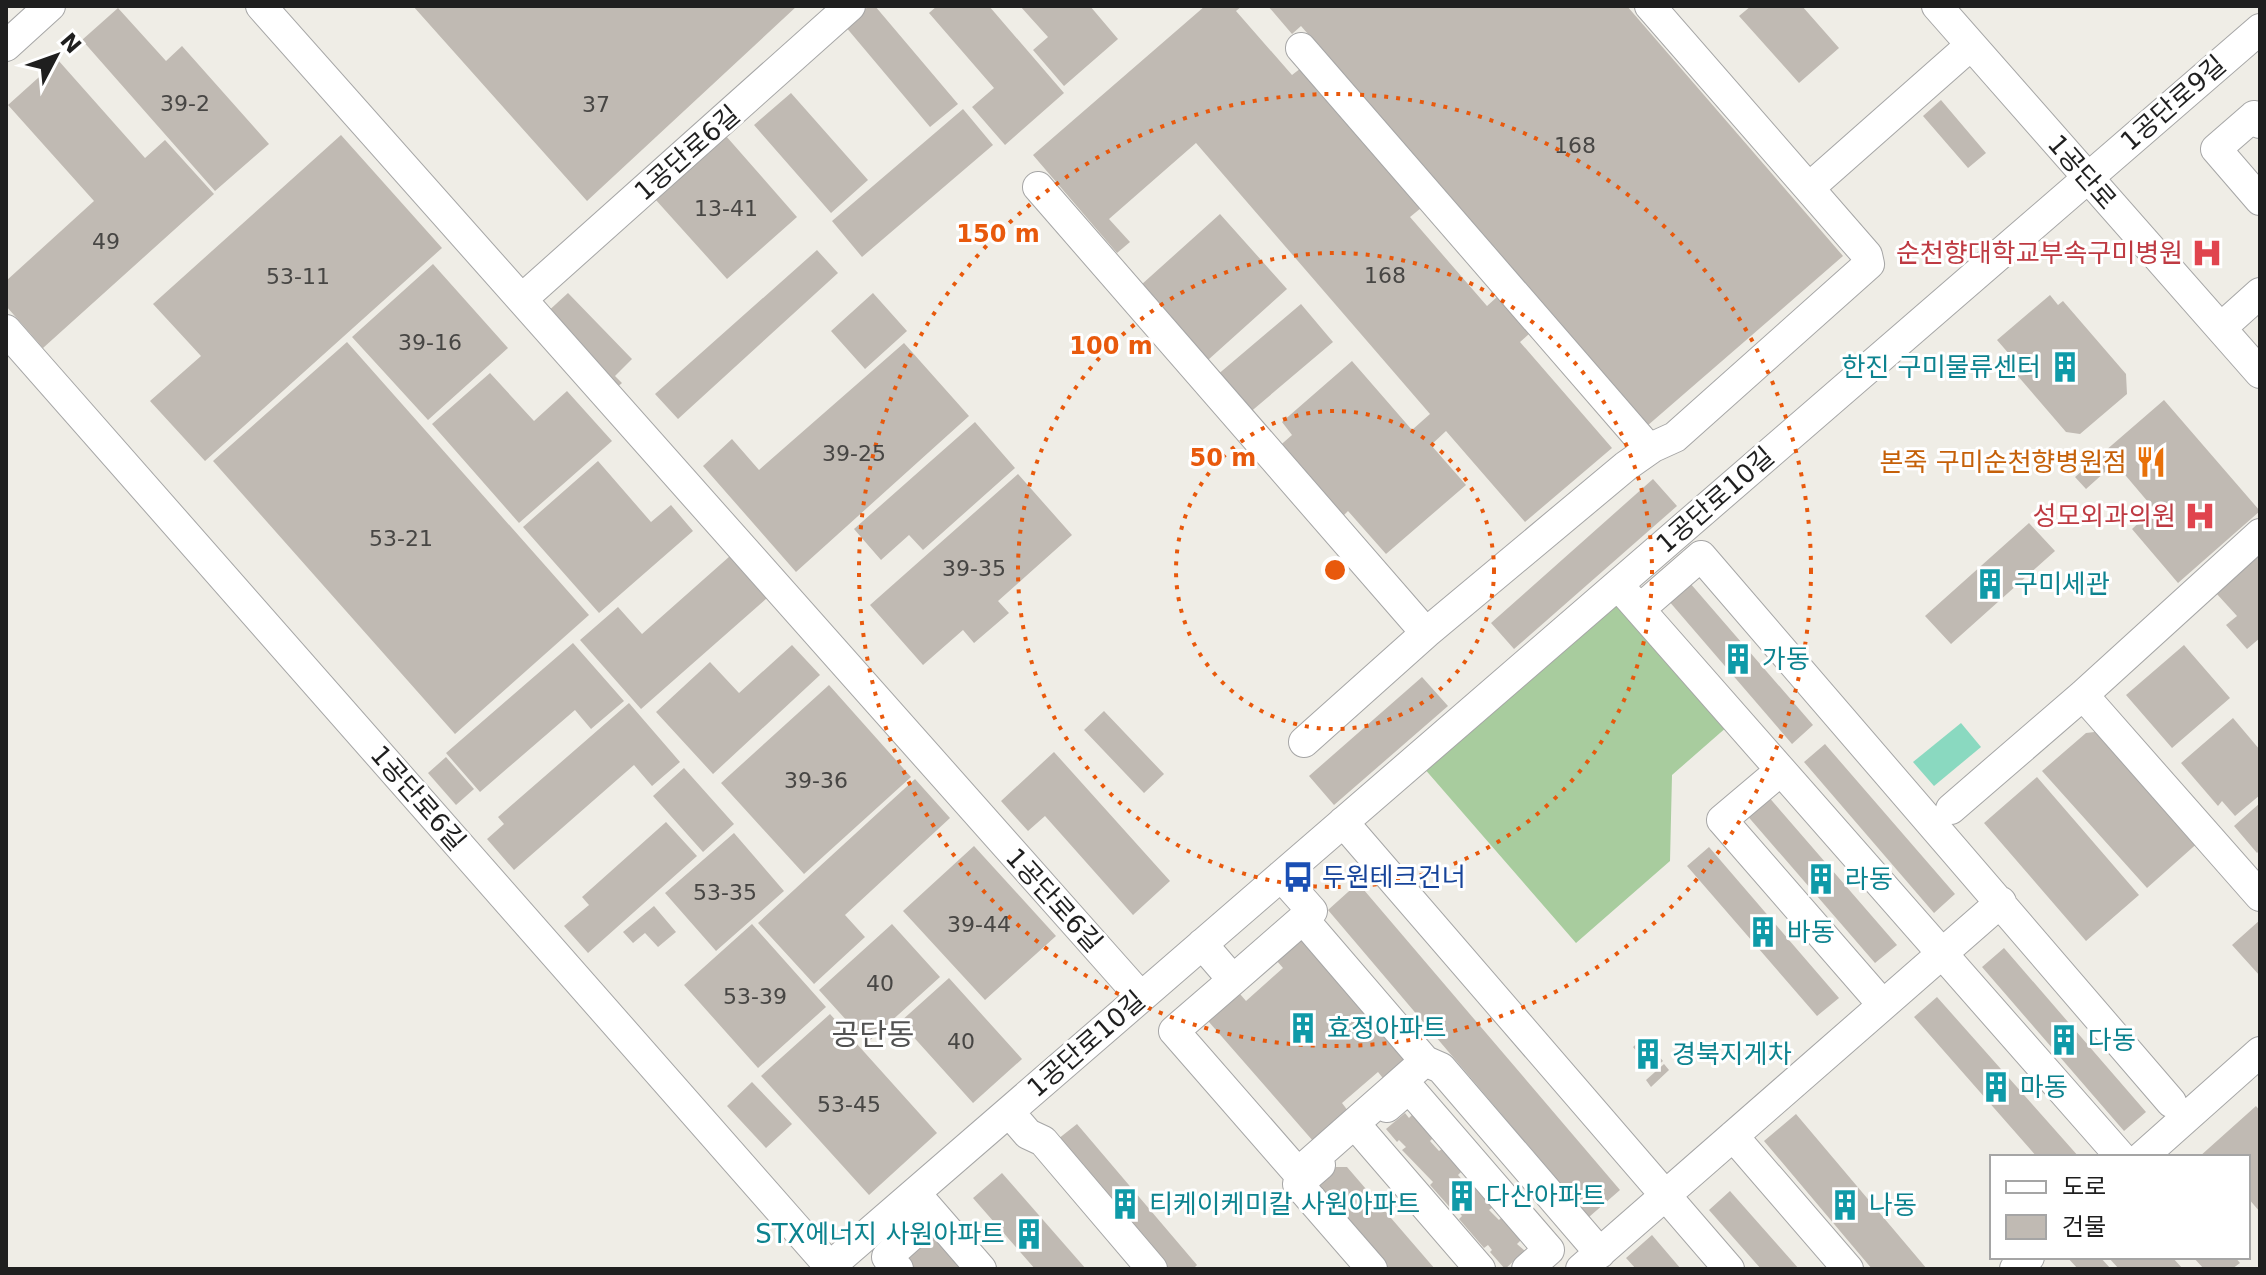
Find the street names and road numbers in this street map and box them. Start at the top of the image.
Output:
street label: 1공단로9길 [2115,49,2231,157]
street label: 1공단로6길 [629,99,745,207]
street label: 1공단로 [2042,129,2122,215]
street label: 1공단로10길 [1650,441,1780,559]
street label: 1공단로6길 [364,740,472,856]
street label: 1공단로6길 [1000,842,1108,958]
street label: 1공단로10길 [1021,985,1151,1103]

